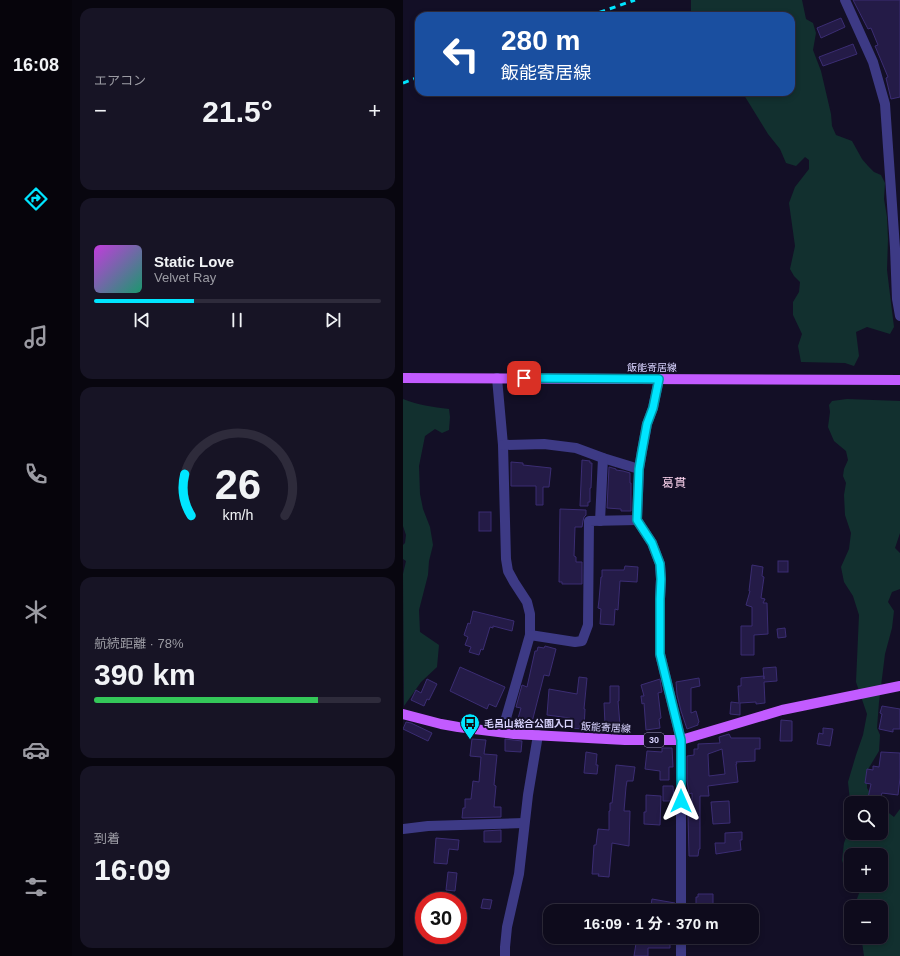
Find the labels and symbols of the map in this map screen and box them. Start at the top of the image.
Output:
pin [507,361,541,395]
street label: 飯能寄居線 [627,362,677,373]
district label: 葛貫 [662,476,686,490]
bus stop icon: 毛呂山総合公園入口 [459,712,481,740]
place label: 毛呂山総合公園入口 [484,718,574,729]
street label: 飯能寄居線 [581,721,631,734]
road number: 30 [644,733,664,747]
position arrow [660,780,702,822]
speed limit sign: 30 [415,892,467,944]

